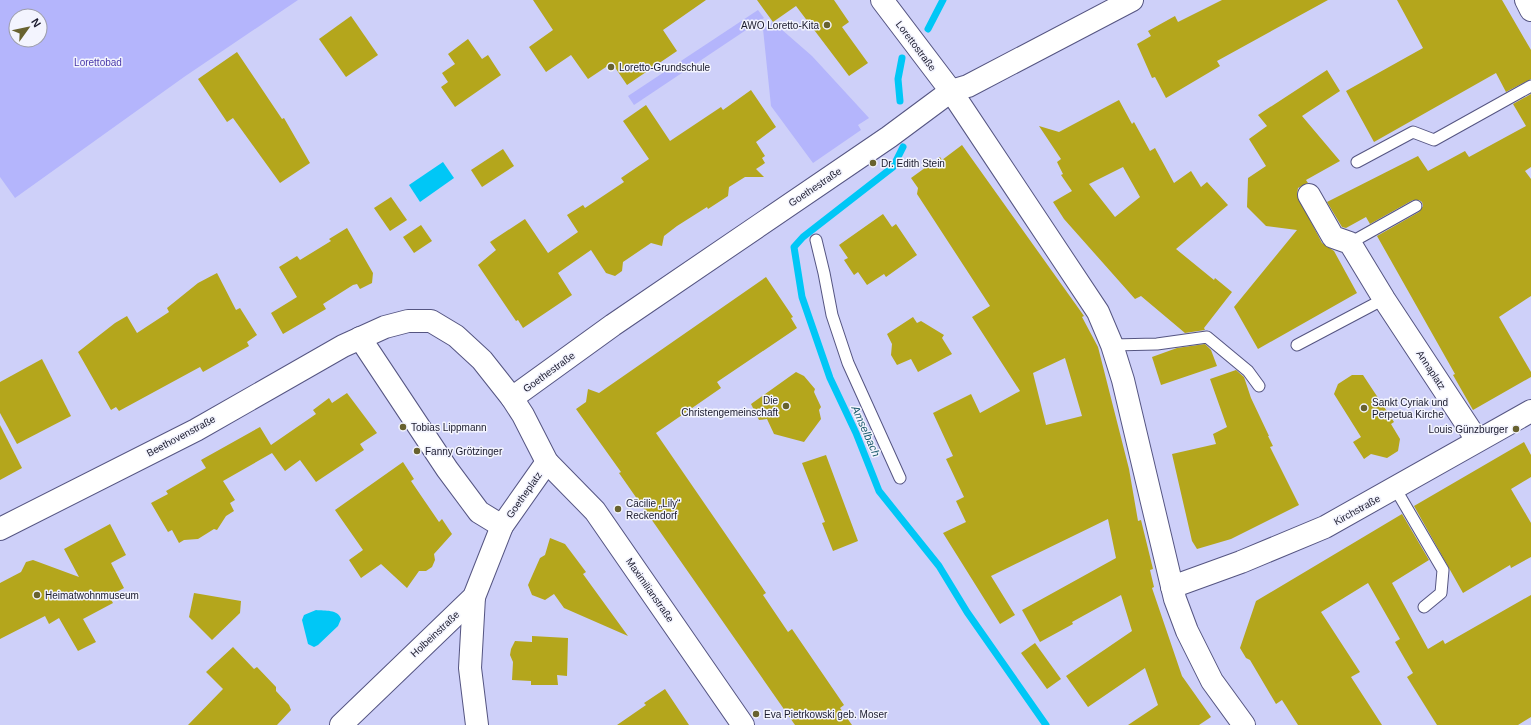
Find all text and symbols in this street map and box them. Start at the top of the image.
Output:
north arrow [8,8,48,48]
text: N [29,16,44,29]
street label: Lorettostraße [894,19,939,73]
place label: AWO Loretto-Kita [741,20,819,31]
marker: AWO Loretto-Kita [822,20,832,30]
park label: Lorettobad [74,57,122,68]
marker: Loretto-Grundschule [606,62,616,72]
place label: Loretto-Grundschule [619,62,711,73]
marker: Dr. Edith Stein [868,158,878,168]
place label: Dr. Edith Stein [881,158,945,169]
street label: Goethestraße [787,165,844,209]
street label: Annaplatz [1414,348,1448,392]
street label: Goethestraße [521,349,577,394]
place label: Die Christengemeinschaft [681,395,778,418]
place label: Sankt Cyriak und Perpetua Kirche [1372,397,1448,420]
marker: Die Christengemeinschaft [781,401,791,411]
water label: Amselbach [849,403,883,458]
marker: Sankt Cyriak und Perpetua Kirche [1359,403,1369,413]
street label: Beethovenstraße [145,413,218,459]
marker: Tobias Lippmann [398,422,408,432]
place label: Tobias Lippmann [411,422,487,433]
place label: Louis Günzburger [1429,424,1509,435]
marker: Louis Günzburger [1511,424,1521,434]
marker: Fanny Grötzinger [412,446,422,456]
place label: Fanny Grötzinger [425,446,503,457]
street label: Goetheplatz [504,470,544,520]
street label: Kirchstraße [1332,493,1382,527]
place label: Cäcilie „Lily“ Reckendorf [626,498,680,521]
marker: Cäcilie „Lily“ Reckendorf [613,504,623,514]
street label: Maximilianstraße [624,556,676,624]
marker: Heimatwohnmuseum [32,590,42,600]
place label: Heimatwohnmuseum [45,590,139,601]
street label: Holbeinstraße [408,608,462,659]
marker: Eva Pietrkowski geb. Moser [751,709,761,719]
place label: Eva Pietrkowski geb. Moser [764,709,888,720]

